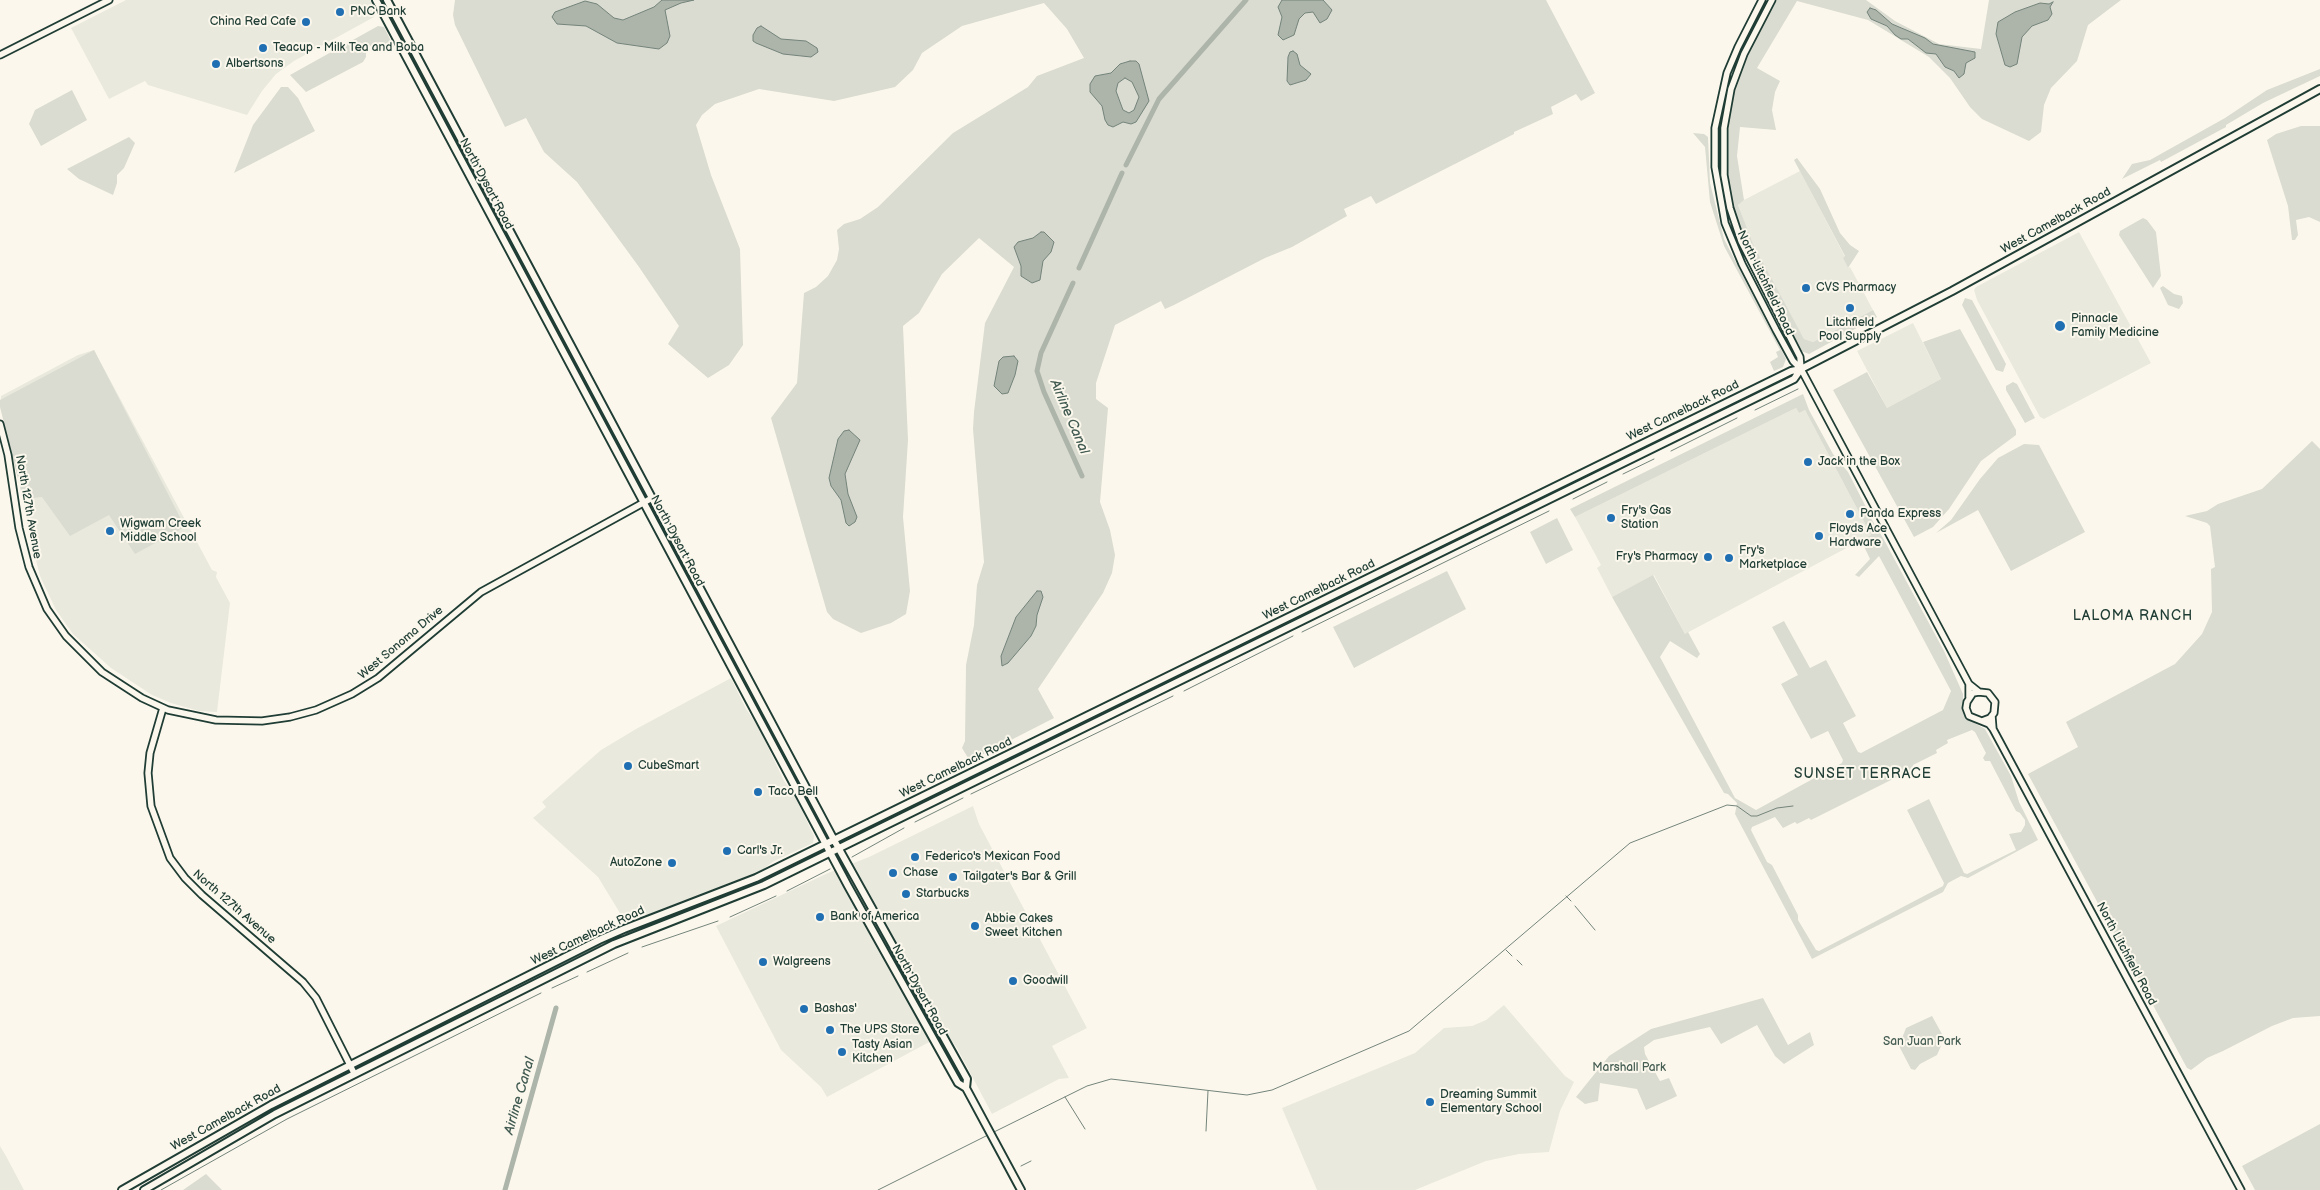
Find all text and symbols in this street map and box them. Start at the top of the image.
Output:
place label: PNC Bank [350,5,406,19]
marker: PNC Bank [334,6,346,18]
place label: China Red Cafe [210,15,296,29]
marker: China Red Cafe [300,16,312,28]
place label: Teacup - Milk Tea and Boba [273,41,424,55]
marker: Teacup - Milk Tea and Boba [257,42,269,54]
place label: Albertsons [226,57,283,71]
marker: Albertsons [210,58,222,70]
street label: North Dysart Road [456,136,516,232]
street label: West Camelback Road [1999,185,2113,257]
street label: North Litchfield Road [1733,228,1797,338]
place label: CVS Pharmacy [1816,281,1896,295]
marker: CVS Pharmacy [1800,282,1812,294]
marker: Litchfield Pool Supply [1844,302,1856,314]
place label: Pinnacle Family Medicine [2071,312,2159,340]
place label: Litchfield Pool Supply [1819,316,1881,344]
marker: Pinnacle Family Medicine [2053,319,2067,333]
water label: Airline Canal [1046,377,1092,457]
street label: West Camelback Road [1624,377,1742,445]
street label: North 127th Avenue [12,454,44,560]
place label: Jack in the Box [1818,455,1900,469]
marker: Jack in the Box [1802,456,1814,468]
street label: North Dysart Road [647,493,707,589]
place label: Fry's Gas Station [1621,504,1671,532]
place label: Panda Express [1860,507,1941,521]
marker: Panda Express [1844,508,1856,520]
marker: Fry's Gas Station [1605,512,1617,524]
place label: Wigwam Creek Middle School [120,517,201,545]
place label: Floyds Ace Hardware [1829,522,1887,550]
marker: Wigwam Creek Middle School [104,525,116,537]
marker: Floyds Ace Hardware [1813,530,1825,542]
place label: Fry's Marketplace [1739,544,1807,572]
place label: Fry's Pharmacy [1616,550,1698,564]
marker: Fry's Pharmacy [1702,551,1714,563]
marker: Fry's Marketplace [1723,552,1735,564]
street label: West Camelback Road [1260,556,1378,624]
street label: West Sonoma Drive [356,603,446,683]
district label: LALOMA RANCH [2071,608,2195,624]
street label: West Camelback Road [897,734,1015,802]
place label: CubeSmart [638,759,699,773]
marker: CubeSmart [622,760,634,772]
district label: SUNSET TERRACE [1792,766,1934,782]
place label: Taco Bell [768,785,818,799]
marker: Taco Bell [752,786,764,798]
place label: Carl's Jr. [737,844,783,858]
marker: Carl's Jr. [721,845,733,857]
place label: Federico's Mexican Food [925,850,1060,864]
marker: Federico's Mexican Food [909,851,921,863]
place label: AutoZone [610,856,662,870]
marker: AutoZone [666,857,678,869]
place label: Chase [903,866,938,880]
street label: North 127th Avenue [190,867,278,947]
marker: Chase [887,867,899,879]
place label: Tailgater's Bar & Grill [963,870,1076,884]
marker: Tailgater's Bar & Grill [947,871,959,883]
place label: Starbucks [916,887,969,901]
marker: Starbucks [900,888,912,900]
street label: North Litchfield Road [2093,900,2159,1008]
street label: West Camelback Road [529,903,647,969]
place label: Bank of America [830,910,919,924]
marker: Bank of America [814,911,826,923]
place label: Abbie Cakes Sweet Kitchen [985,912,1062,940]
marker: Abbie Cakes Sweet Kitchen [969,920,981,932]
street label: North Dysart Road [888,942,950,1038]
place label: Walgreens [773,955,831,969]
marker: Walgreens [757,956,769,968]
place label: Goodwill [1023,974,1068,988]
marker: Goodwill [1007,975,1019,987]
place label: Bashas' [814,1002,857,1016]
marker: Bashas' [798,1003,810,1015]
place label: The UPS Store [840,1023,919,1037]
marker: The UPS Store [824,1024,836,1036]
park label: San Juan Park [1883,1035,1961,1049]
place label: Tasty Asian Kitchen [852,1038,912,1066]
marker: Tasty Asian Kitchen [836,1046,848,1058]
water label: Airline Canal [501,1055,539,1137]
park label: Marshall Park [1592,1061,1666,1075]
street label: West Camelback Road [169,1082,283,1154]
place label: Dreaming Summit Elementary School [1440,1088,1542,1116]
marker: Dreaming Summit Elementary School [1424,1096,1436,1108]

